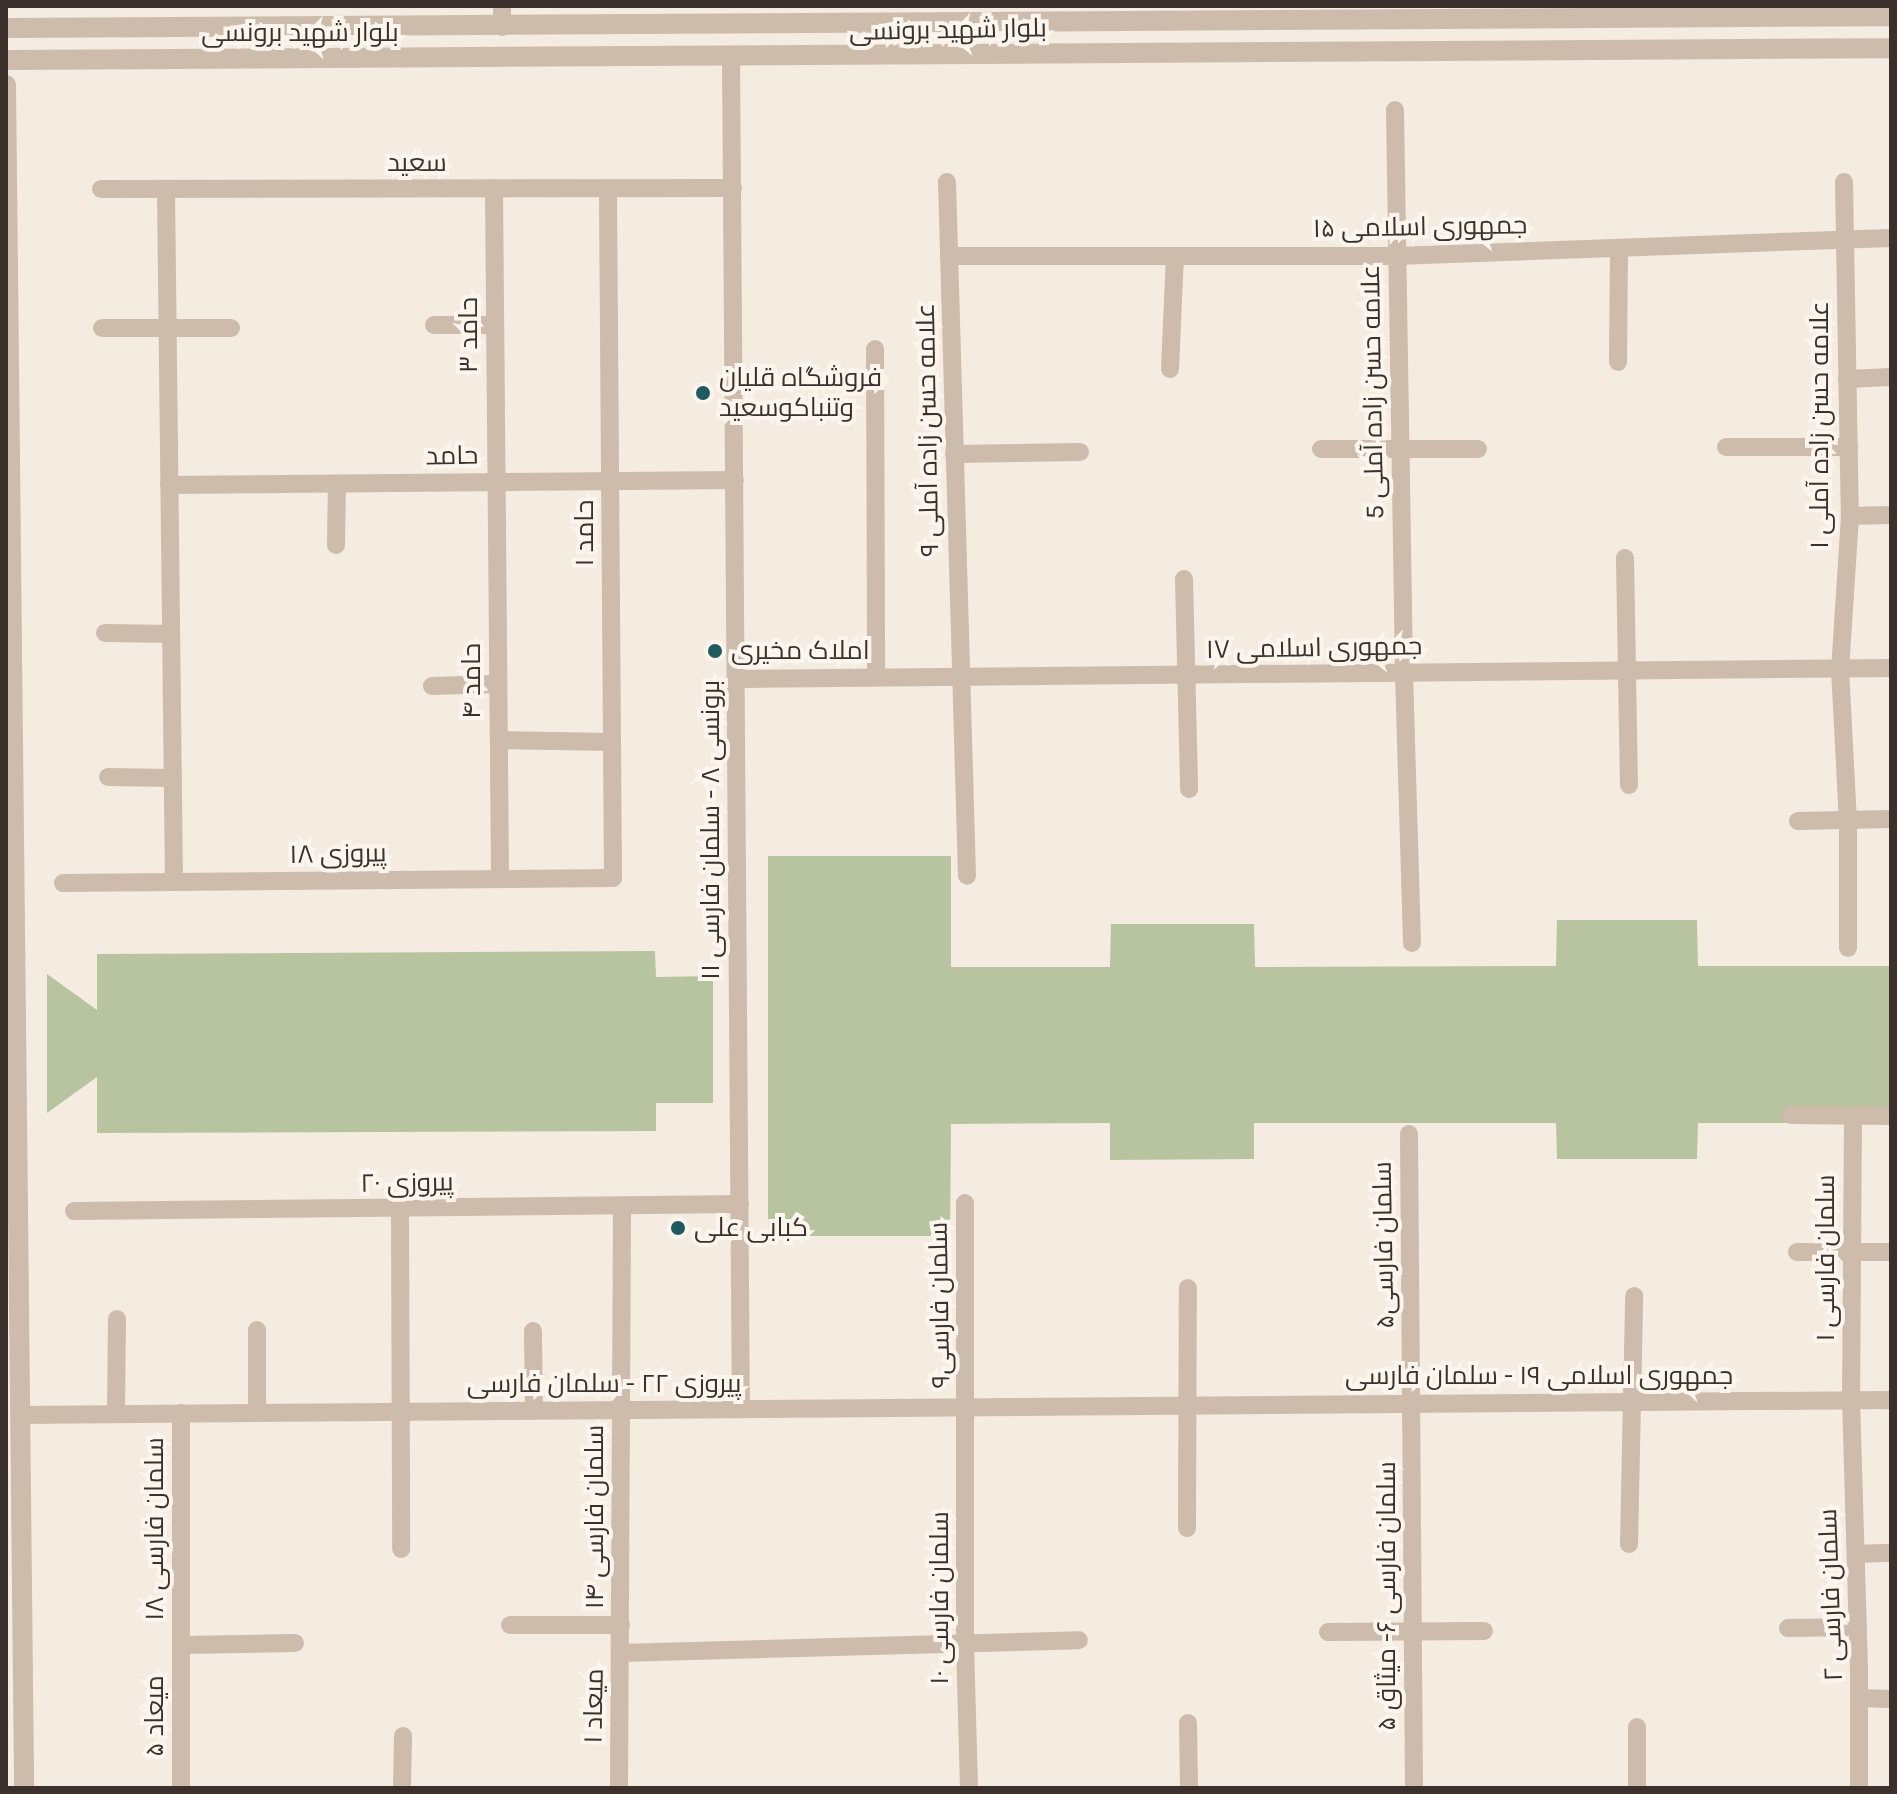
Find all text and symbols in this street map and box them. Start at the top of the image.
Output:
street label: بلوار شهید برونسی [849,13,1047,47]
street label: بلوار شهید برونسی [201,17,399,49]
street label: سعید [387,147,447,179]
street label: جمهوری اسلامی ۱۵ [1312,210,1528,244]
street label: علامه حسن زاده آملی 5 [1355,264,1391,520]
street label: حامد ۳ [453,297,485,373]
street label: علامه حسن زاده آملی ۱ [1804,301,1836,549]
street label: علامه حسن زاده آملی ۹ [910,303,946,557]
place label: فروشگاه قلیان وتنباکوسعید [719,362,882,424]
marker: فروشگاه قلیان وتنباکوسعید [694,384,712,402]
street label: حامد [425,440,479,472]
street label: حامد ۱ [569,500,601,566]
street label: جمهوری اسلامی ۱۷ [1205,631,1423,665]
place label: املاک مخیری [731,635,870,667]
marker: املاک مخیری [706,642,724,660]
street label: حامد ۴ [456,643,488,719]
street label: برونسی ۸ - سلمان فارسی ۱۱ [695,680,727,980]
street label: پیروزی ۱۸ [289,838,387,870]
street label: سلمان فارسی۵ [1367,1161,1401,1329]
street label: پیروزی ۲۰ [360,1167,454,1199]
street label: سلمان فارسی ۱ [1810,1174,1842,1342]
place label: کبابی علی [694,1212,808,1244]
marker: کبابی علی [669,1219,687,1237]
street label: سلمان فارسی۹ [923,1222,957,1388]
street label: جمهوری اسلامی ۱۹ - سلمان فارسی [1345,1360,1733,1392]
street label: پیروزی ۲۲ - سلمان فارسی [467,1368,741,1400]
street label: سلمان فارسی ۱۴ [579,1425,611,1609]
street label: سلمان فارسی ۱۸ [139,1437,171,1621]
street label: سلمان فارسی ۶- میثاق ۵ [1371,1461,1403,1731]
street label: سلمان فارسی ۲ [1812,1508,1850,1682]
street label: سلمان فارسی ۱۰ [924,1511,956,1685]
street label: میعاد ۱ [578,1668,610,1744]
street label: میعاد ۵ [139,1675,171,1757]

